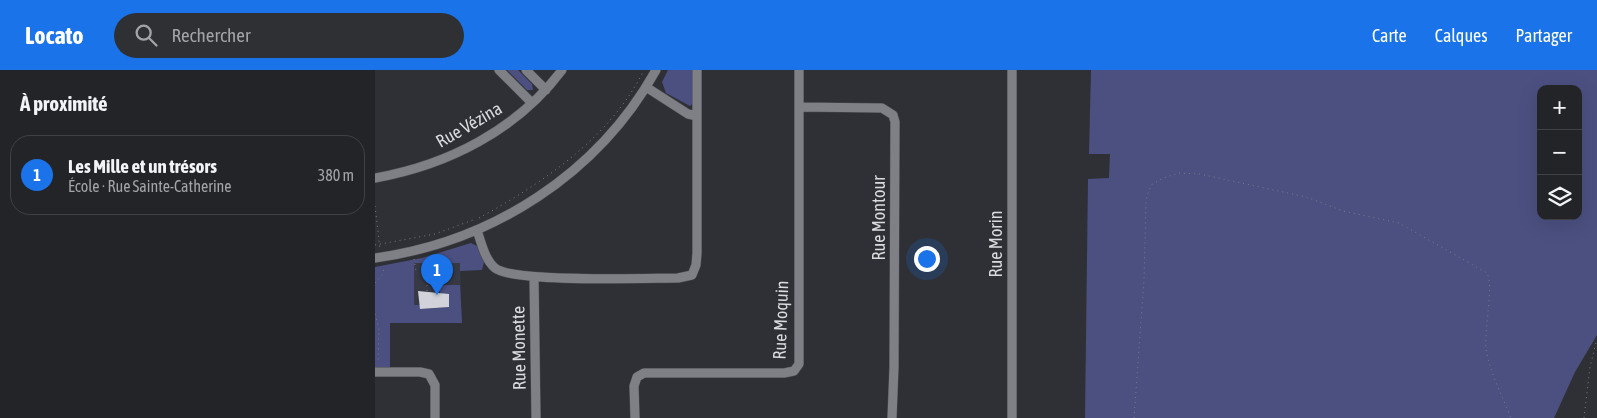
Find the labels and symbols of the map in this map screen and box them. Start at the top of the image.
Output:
street label: Rue Vézina [432,97,505,152]
street label: Rue Montour [868,175,889,261]
street label: Rue Morin [985,210,1006,278]
your location [914,246,940,272]
pin: 1 [421,254,453,295]
street label: Rue Moquin [769,280,792,360]
street label: Rue Monette [507,306,530,390]

